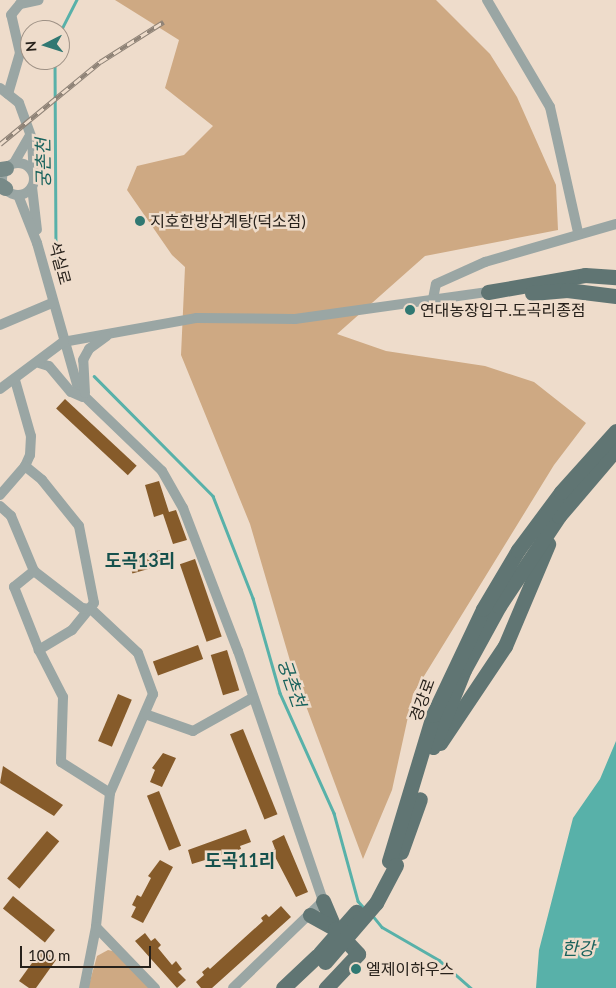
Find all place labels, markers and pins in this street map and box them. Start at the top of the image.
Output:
place label: 지호한방삼계탕(덕소점) [150,211,306,231]
marker: 지호한방삼계탕(덕소점) [134,215,146,227]
place label: 연대농장입구.도곡리종점 [420,300,586,320]
marker: 연대농장입구.도곡리종점 [404,304,416,316]
place label: 엘제이하우스 [366,959,454,979]
marker: 엘제이하우스 [350,963,362,975]

